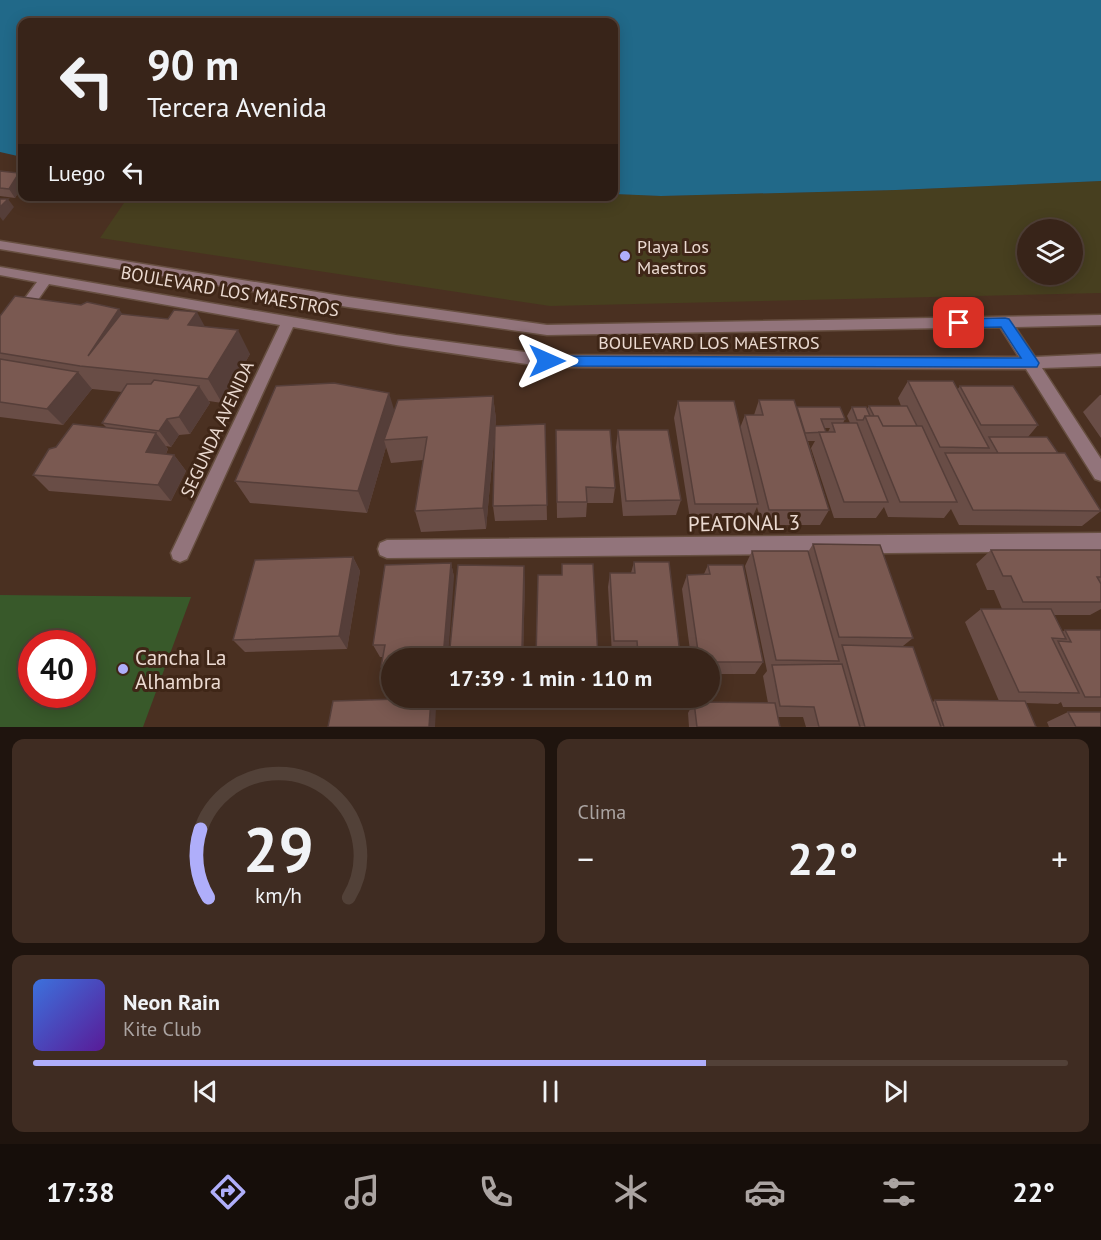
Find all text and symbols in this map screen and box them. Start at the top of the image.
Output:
text: 90 m [147,37,239,92]
icon: left [48,42,126,120]
text: Tercera Avenida [147,90,327,124]
icon: left [117,156,150,189]
text: Luego [48,159,105,187]
map controls [1017,219,1083,285]
button: layers [1017,219,1083,285]
place label: Playa Los Maestros [637,235,709,279]
marker: Playa Los Maestros [618,249,632,263]
street label: BOULEVARD LOS MAESTROS [119,260,341,322]
pin [933,297,984,348]
icon: arrive [942,306,975,339]
position arrow [515,329,579,393]
street label: BOULEVARD LOS MAESTROS [598,331,820,354]
street label: SEGUNDA AVENIDA [175,357,259,501]
street label: PEATONAL 3 [688,509,800,537]
speed limit sign: 40 [18,630,96,708]
place label: Cancha La Alhambra [135,644,226,695]
marker: Cancha La Alhambra [116,662,130,676]
text: 17:39 · 1 min · 110 m [449,664,652,692]
text: Clima [578,799,626,825]
text: 29 [243,808,314,889]
text: 22° [787,829,858,887]
text: − [578,837,594,880]
text: + [1051,837,1068,880]
text: km/h [255,881,302,909]
text: Neon Rain [123,988,220,1016]
text: Kite Club [123,1016,201,1042]
icon: previous [189,1075,222,1108]
icon: pause [534,1075,567,1108]
icon: next [879,1075,912,1108]
icon: directions [207,1171,249,1213]
icon: music [341,1171,383,1213]
icon: phone [475,1171,517,1213]
icon: climate [610,1171,652,1213]
icon: car [744,1171,786,1213]
icon: filters [878,1171,920,1213]
text: 17:38 [46,1175,115,1209]
text: 22° [1012,1175,1055,1209]

